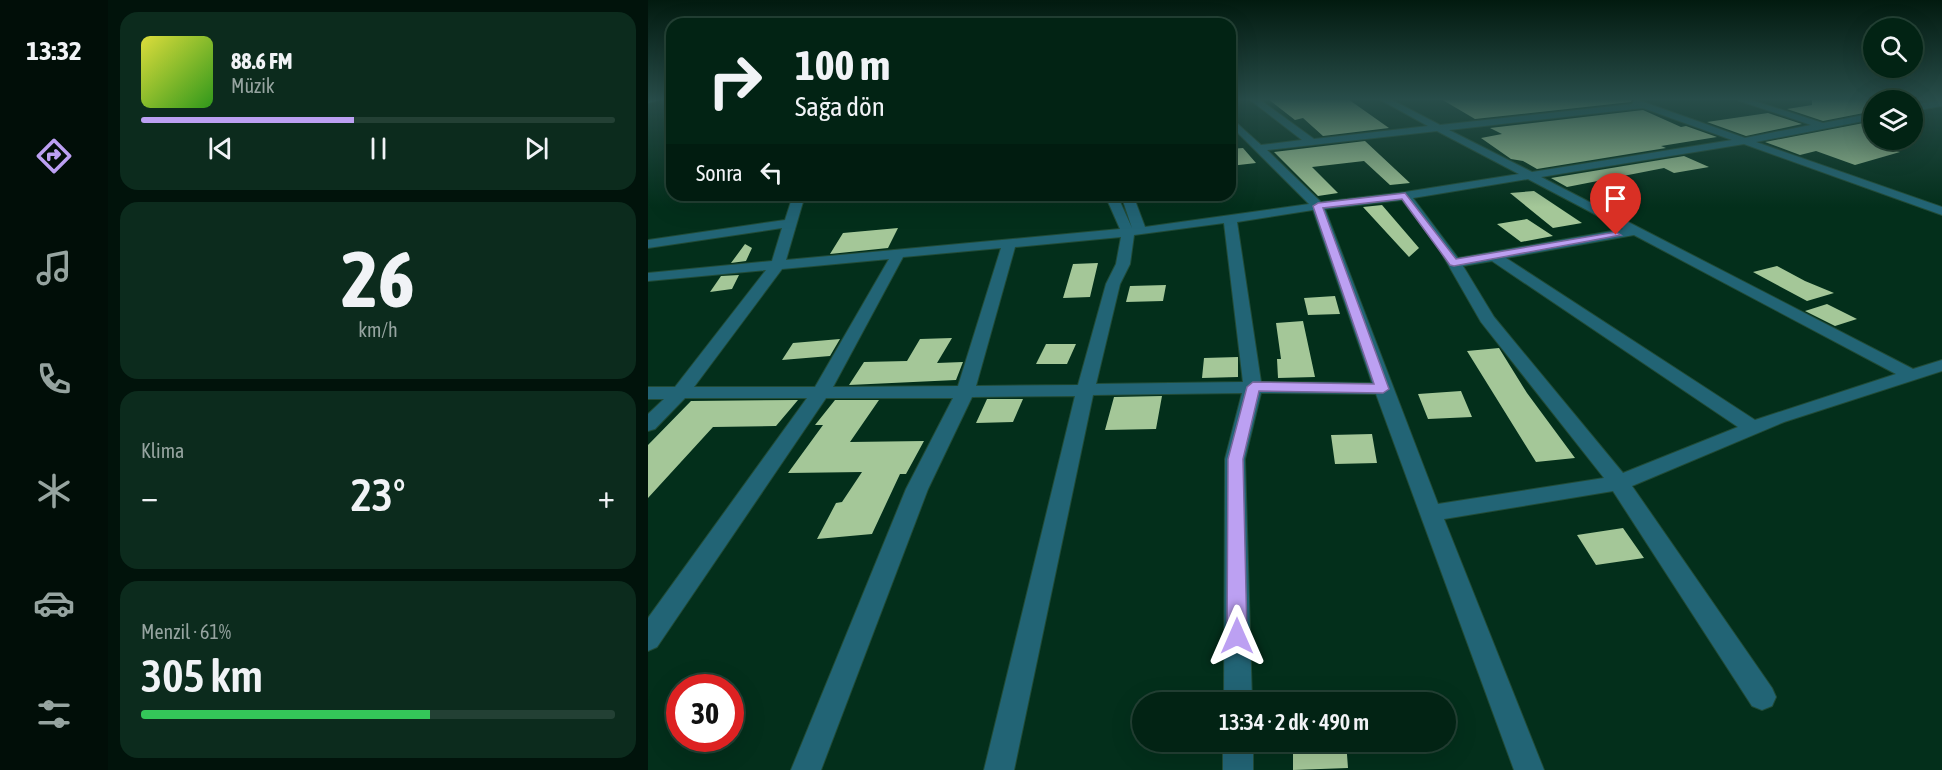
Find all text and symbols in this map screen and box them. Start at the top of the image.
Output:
map controls [1863,18,1923,150]
button: search [1863,18,1923,78]
text: 13:32 [26,35,82,66]
text: 100 m [795,41,890,89]
icon: right [696,42,774,120]
text: 88.6 FM [231,48,293,74]
text: Müzik [231,74,275,97]
button: layers [1863,90,1923,150]
text: Sağa dön [795,91,885,122]
icon: previous [204,132,237,165]
icon: pause [362,132,395,165]
icon: next [520,132,553,165]
icon: directions [33,135,75,177]
icon: left [755,156,788,189]
text: Sonra [696,160,743,186]
pin [1590,173,1641,235]
icon: arrive [1599,182,1632,215]
text: 26 [341,234,415,324]
icon: music [33,247,75,289]
text: km/h [358,318,398,341]
icon: phone [33,358,75,400]
text: Klima [141,439,184,462]
text: 23° [351,469,405,521]
icon: climate [33,470,75,512]
text: − [141,477,158,515]
text: + [598,477,615,515]
icon: car [33,582,75,624]
position arrow [1205,604,1269,668]
text: Menzil · 61% [141,620,231,643]
text: 305 km [141,650,263,702]
speed limit sign: 30 [666,674,744,752]
icon: filters [33,693,75,735]
text: 13:34 · 2 dk · 490 m [1219,709,1369,735]

